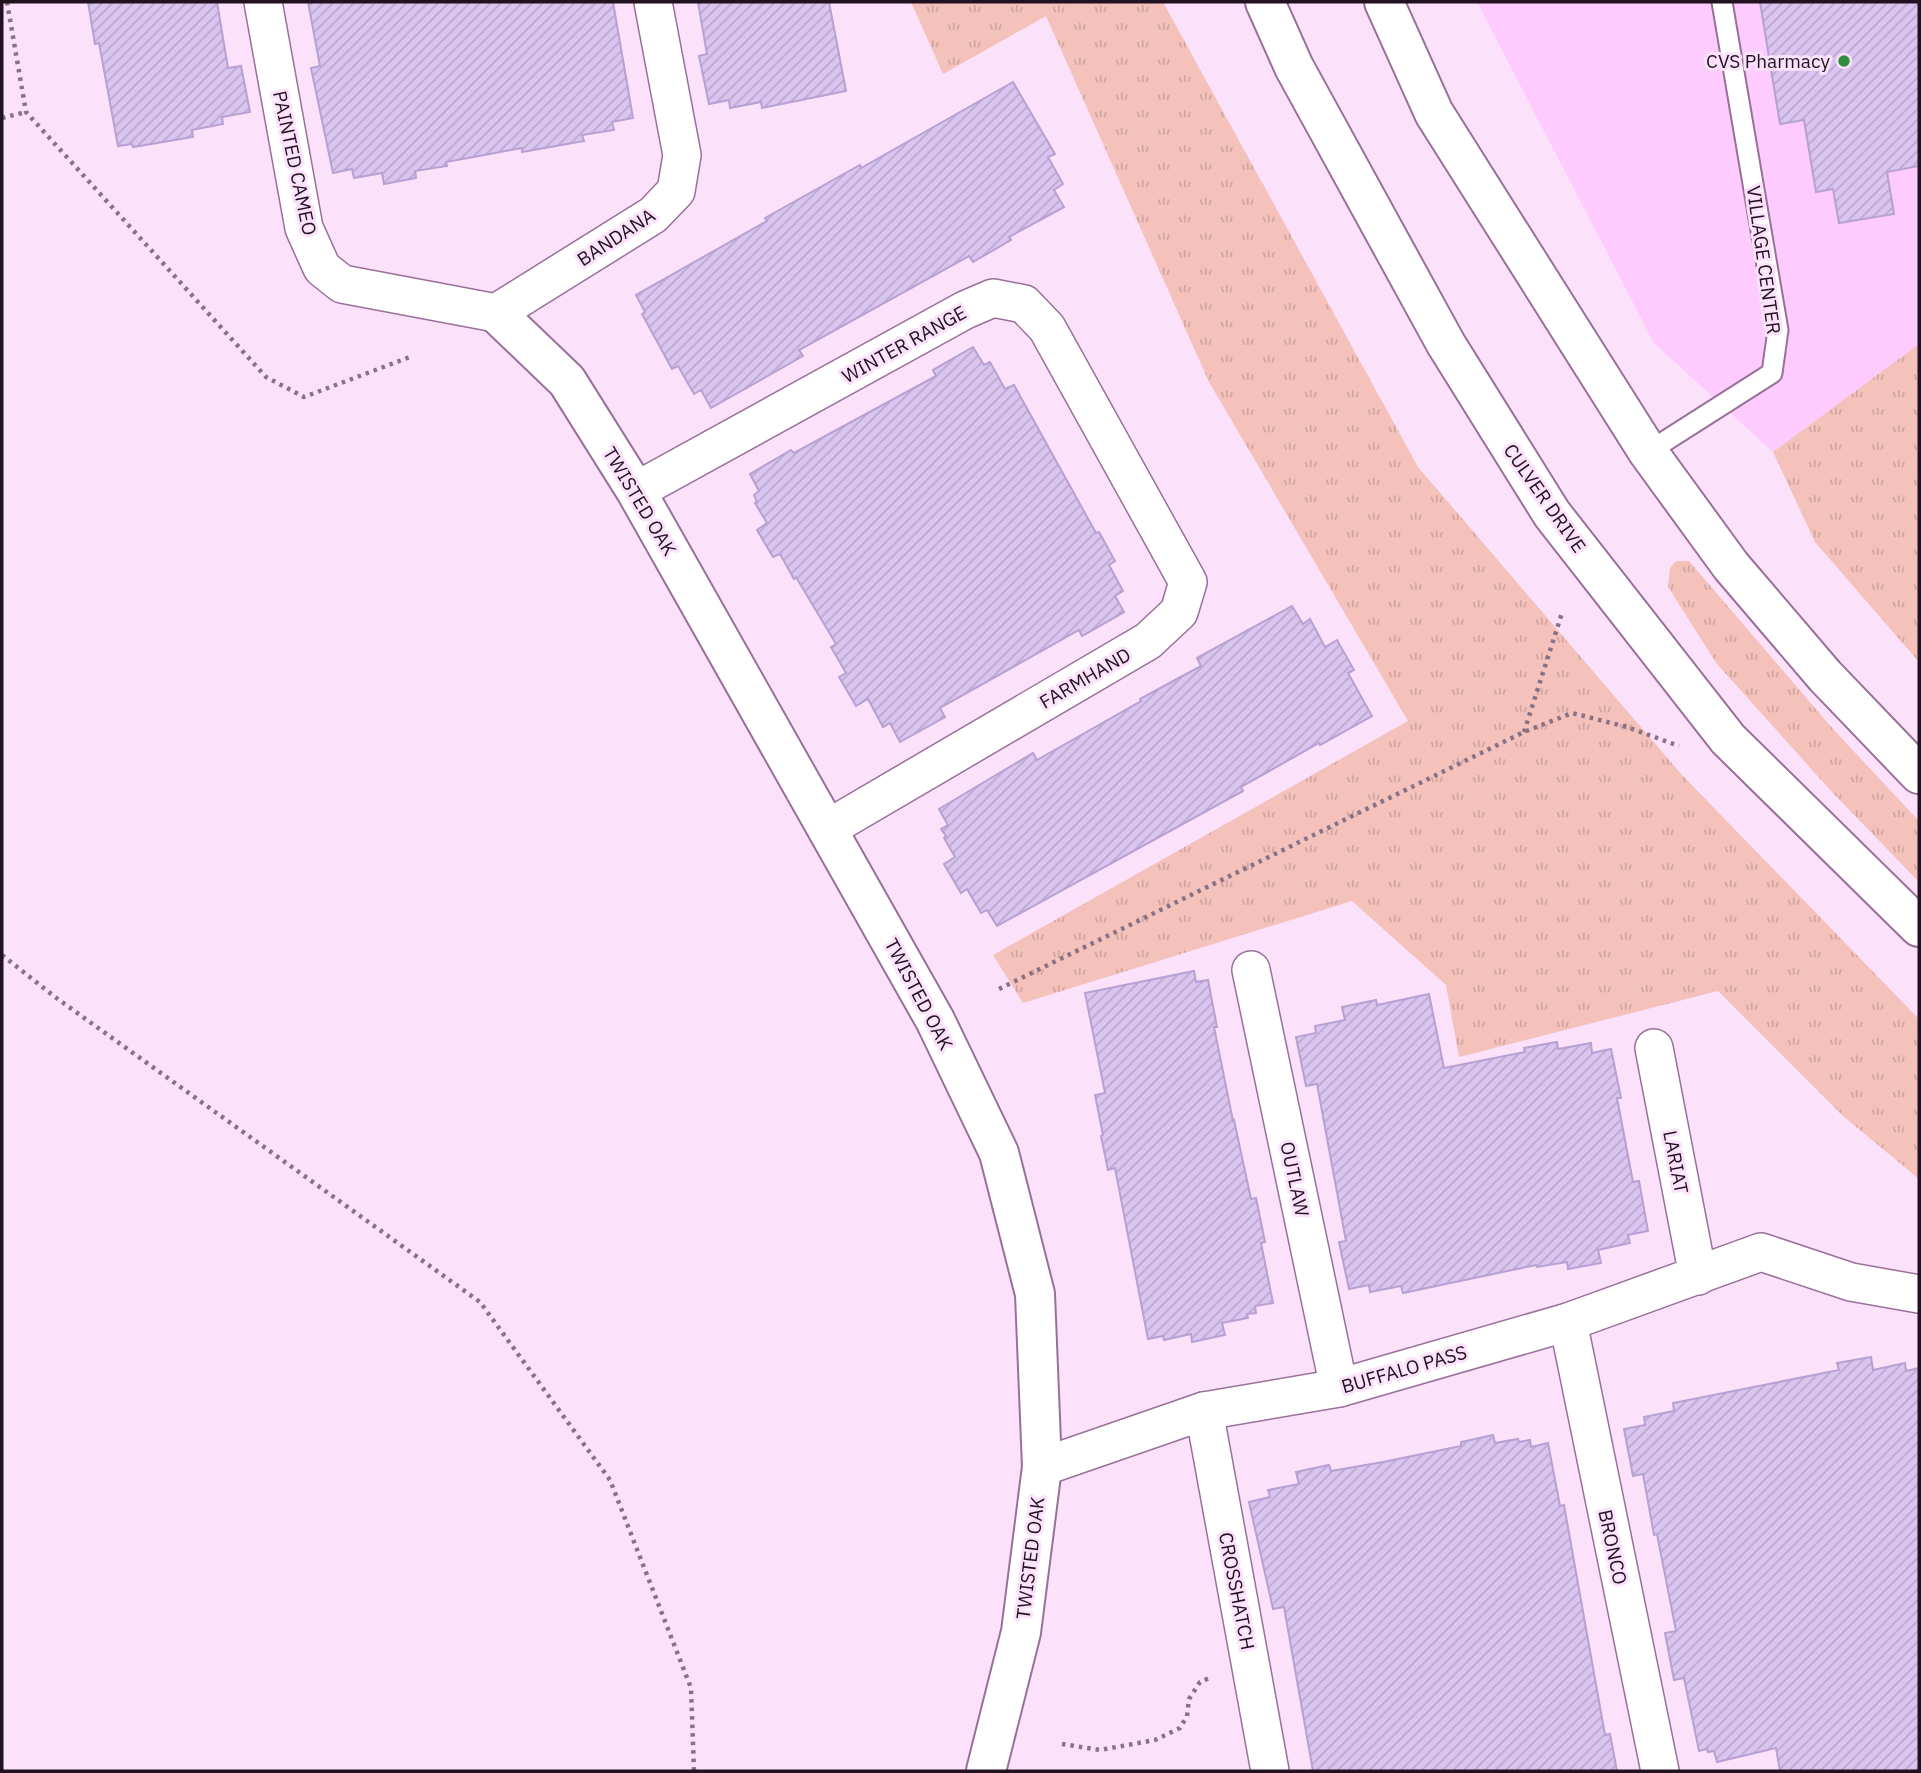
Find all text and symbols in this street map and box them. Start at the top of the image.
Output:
place label: CVS Pharmacy [1706,49,1831,73]
marker: CVS Pharmacy [1836,53,1852,69]
street label: PAINTED CAMEO [268,89,322,237]
street label: VILLAGE CENTER [1742,184,1786,336]
street label: BANDANA [572,203,660,271]
street label: WINTER RANGE [838,300,970,388]
street label: CULVER DRIVE [1499,439,1591,557]
street label: TWISTED OAK [598,442,682,560]
street label: FARMHAND [1035,642,1135,714]
street label: TWISTED OAK [880,934,958,1054]
street label: LARIAT [1658,1128,1694,1196]
street label: OUTLAW [1275,1139,1315,1219]
street label: BUFFALO PASS [1338,1340,1470,1398]
street label: TWISTED OAK [1011,1495,1049,1621]
street label: BRONCO [1593,1507,1633,1587]
street label: CROSSHATCH [1214,1530,1260,1652]

